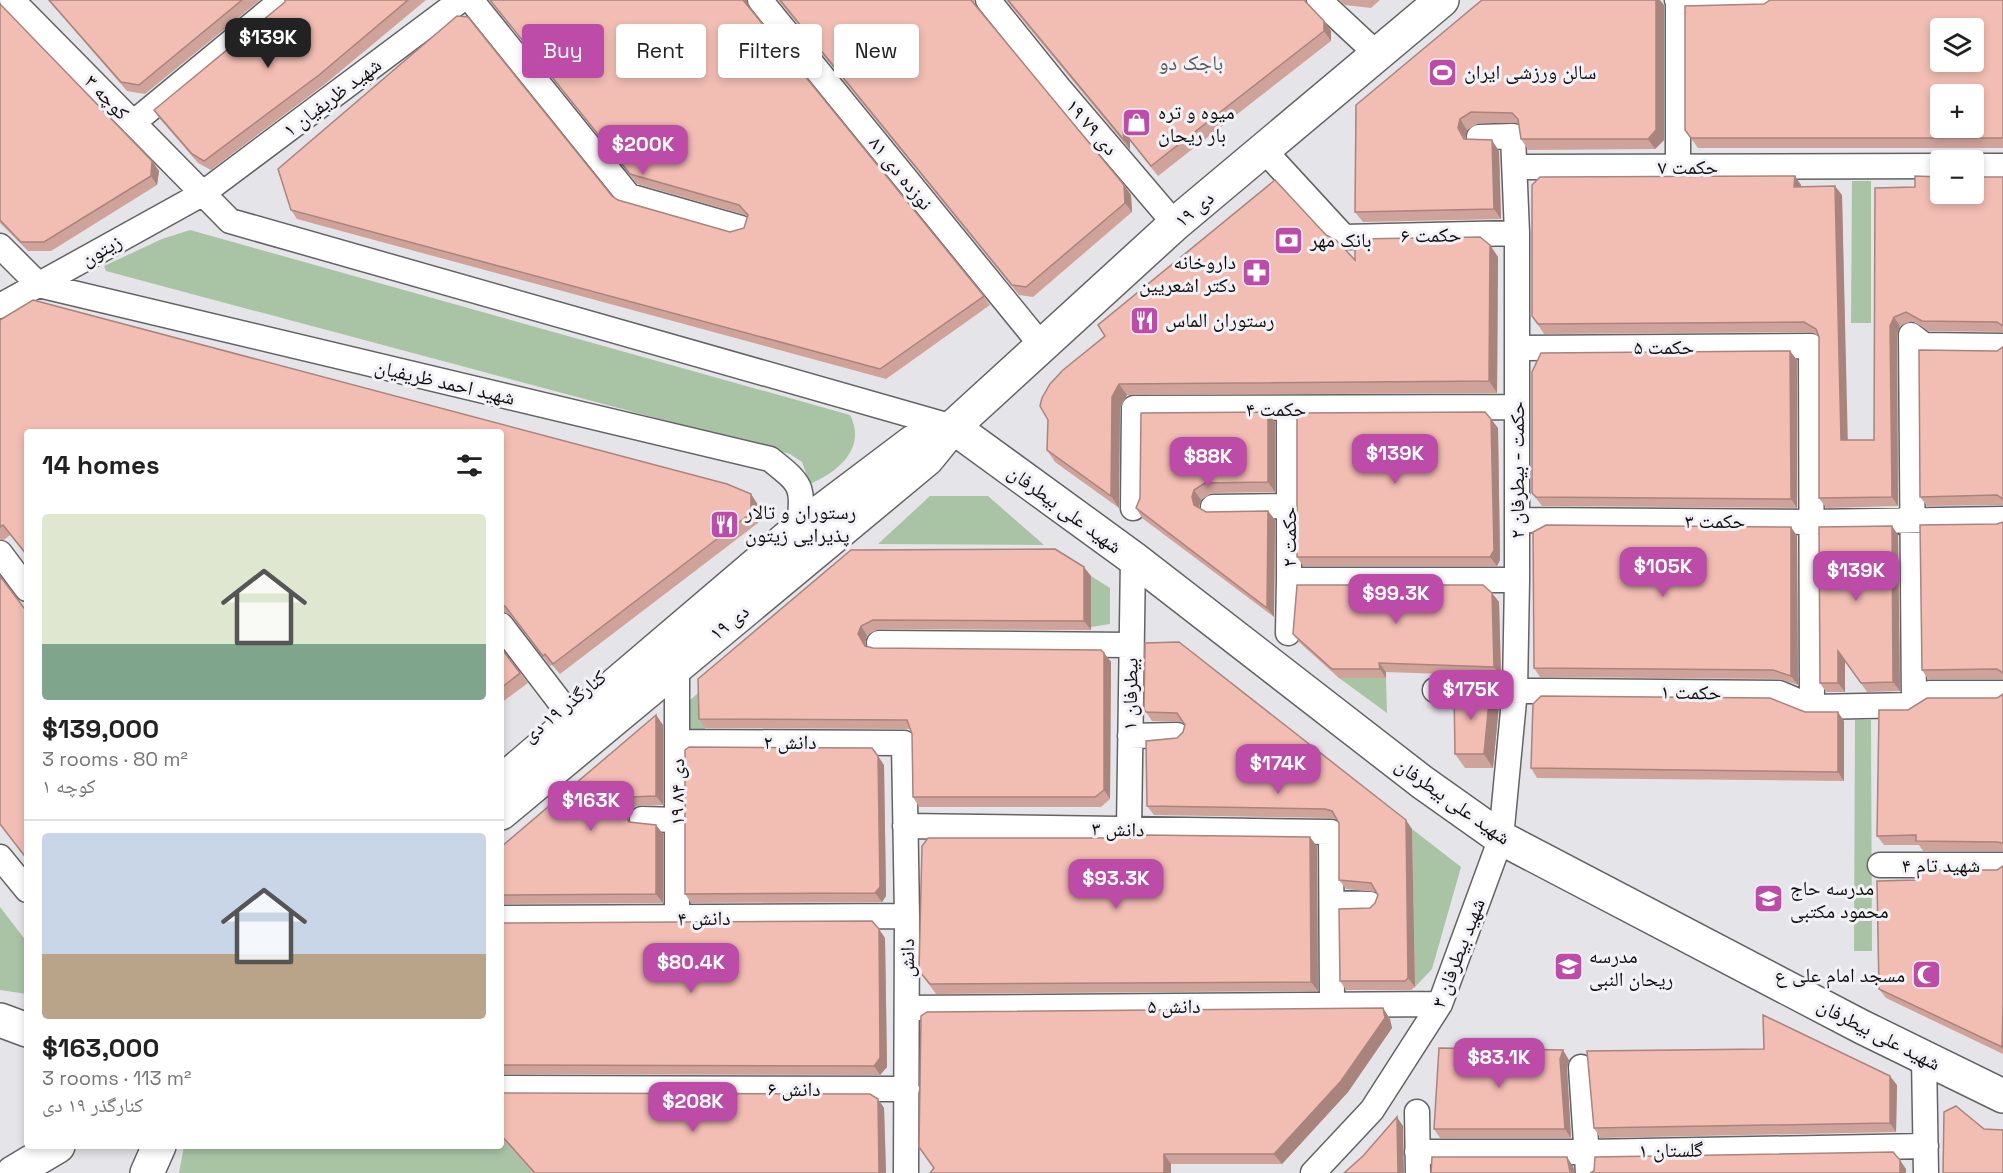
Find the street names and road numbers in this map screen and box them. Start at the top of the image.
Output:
street label: شهید ظریفیان ۱ [278,52,386,142]
street label: کوچه ۳ [79,69,135,125]
street label: ۱۹ دی ۷۹ [1060,93,1124,161]
street label: نوزده دی ۸۱ [863,131,939,215]
street label: حکمت ۷ [1658,154,1719,180]
street label: ۱۹ دی [1169,185,1219,233]
street label: حکمت ۶ [1400,221,1462,249]
street label: زيتون [76,228,126,272]
street label: حکمت ۵ [1634,334,1695,360]
street label: شهید احمد ظریفیان [372,353,518,411]
street label: حکمت ۴ [1246,396,1307,422]
street label: حکمت - بیطرفان ۲ [1504,401,1530,539]
street label: شهید علی بیطرفان [1003,459,1127,559]
street label: حکمت ۲ [1276,506,1302,567]
street label: حکمت ۳ [1685,508,1746,534]
street label: ۱۹ دی [704,598,754,646]
street label: بیطرفان ۱ [1116,657,1144,731]
street label: کنارگذر ۱۹ دی [516,664,612,748]
street label: حکمت ۱ [1660,678,1722,706]
street label: ۲ دانش [763,729,817,755]
street label: شهید علی بیطرفان [1390,752,1516,850]
street label: ۱۹ دی ۸۴ [664,759,690,825]
street label: دانش ۳ [1091,816,1145,842]
street label: شهید تام ۴ [1902,852,1980,879]
street label: شهید بیطرفان ۳ [1425,895,1491,1011]
street label: دانش ۴ [677,905,731,931]
street label: دانش [894,939,920,977]
street label: شهید علی بیطرفان [1813,992,1945,1076]
street label: دانش ۵ [1147,993,1201,1019]
street label: ۶ دانش [767,1076,821,1102]
street label: گلستان ۱ [1638,1136,1704,1164]

